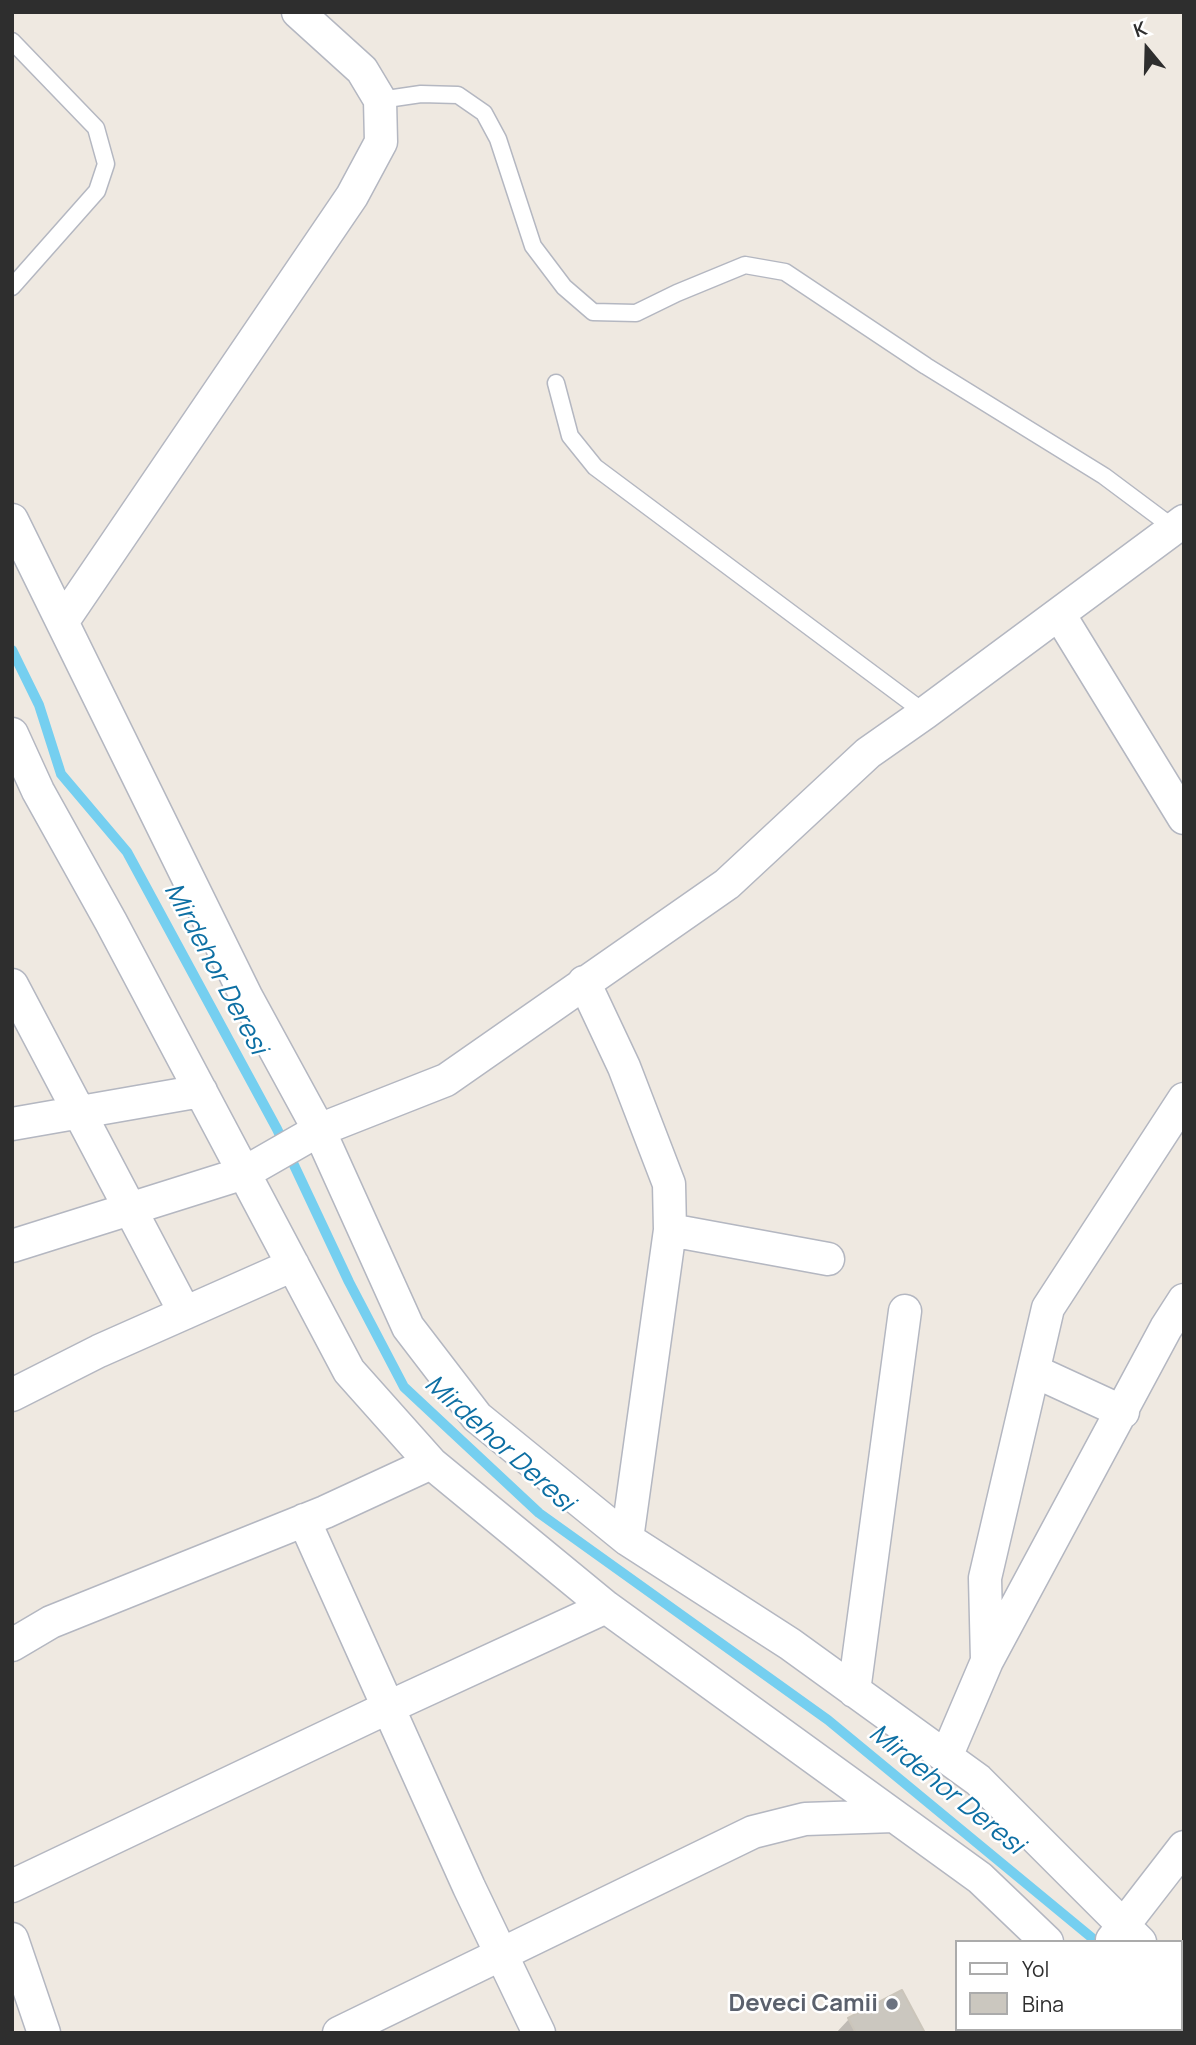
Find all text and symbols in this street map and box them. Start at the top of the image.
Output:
north arrow [1112,14,1182,84]
text: K [1130,15,1150,43]
water label: Mirdehor Deresi [157,878,273,1060]
water label: Mirdehor Deresi [418,1369,580,1519]
water label: Mirdehor Deresi [862,1718,1030,1862]
legend [954,1940,1182,2031]
text: Yol [1022,1955,1049,1983]
place label: Deveci Camii [728,1990,878,2018]
text: Bina [1022,1990,1064,2018]
marker: Deveci Camii [884,1996,900,2012]

